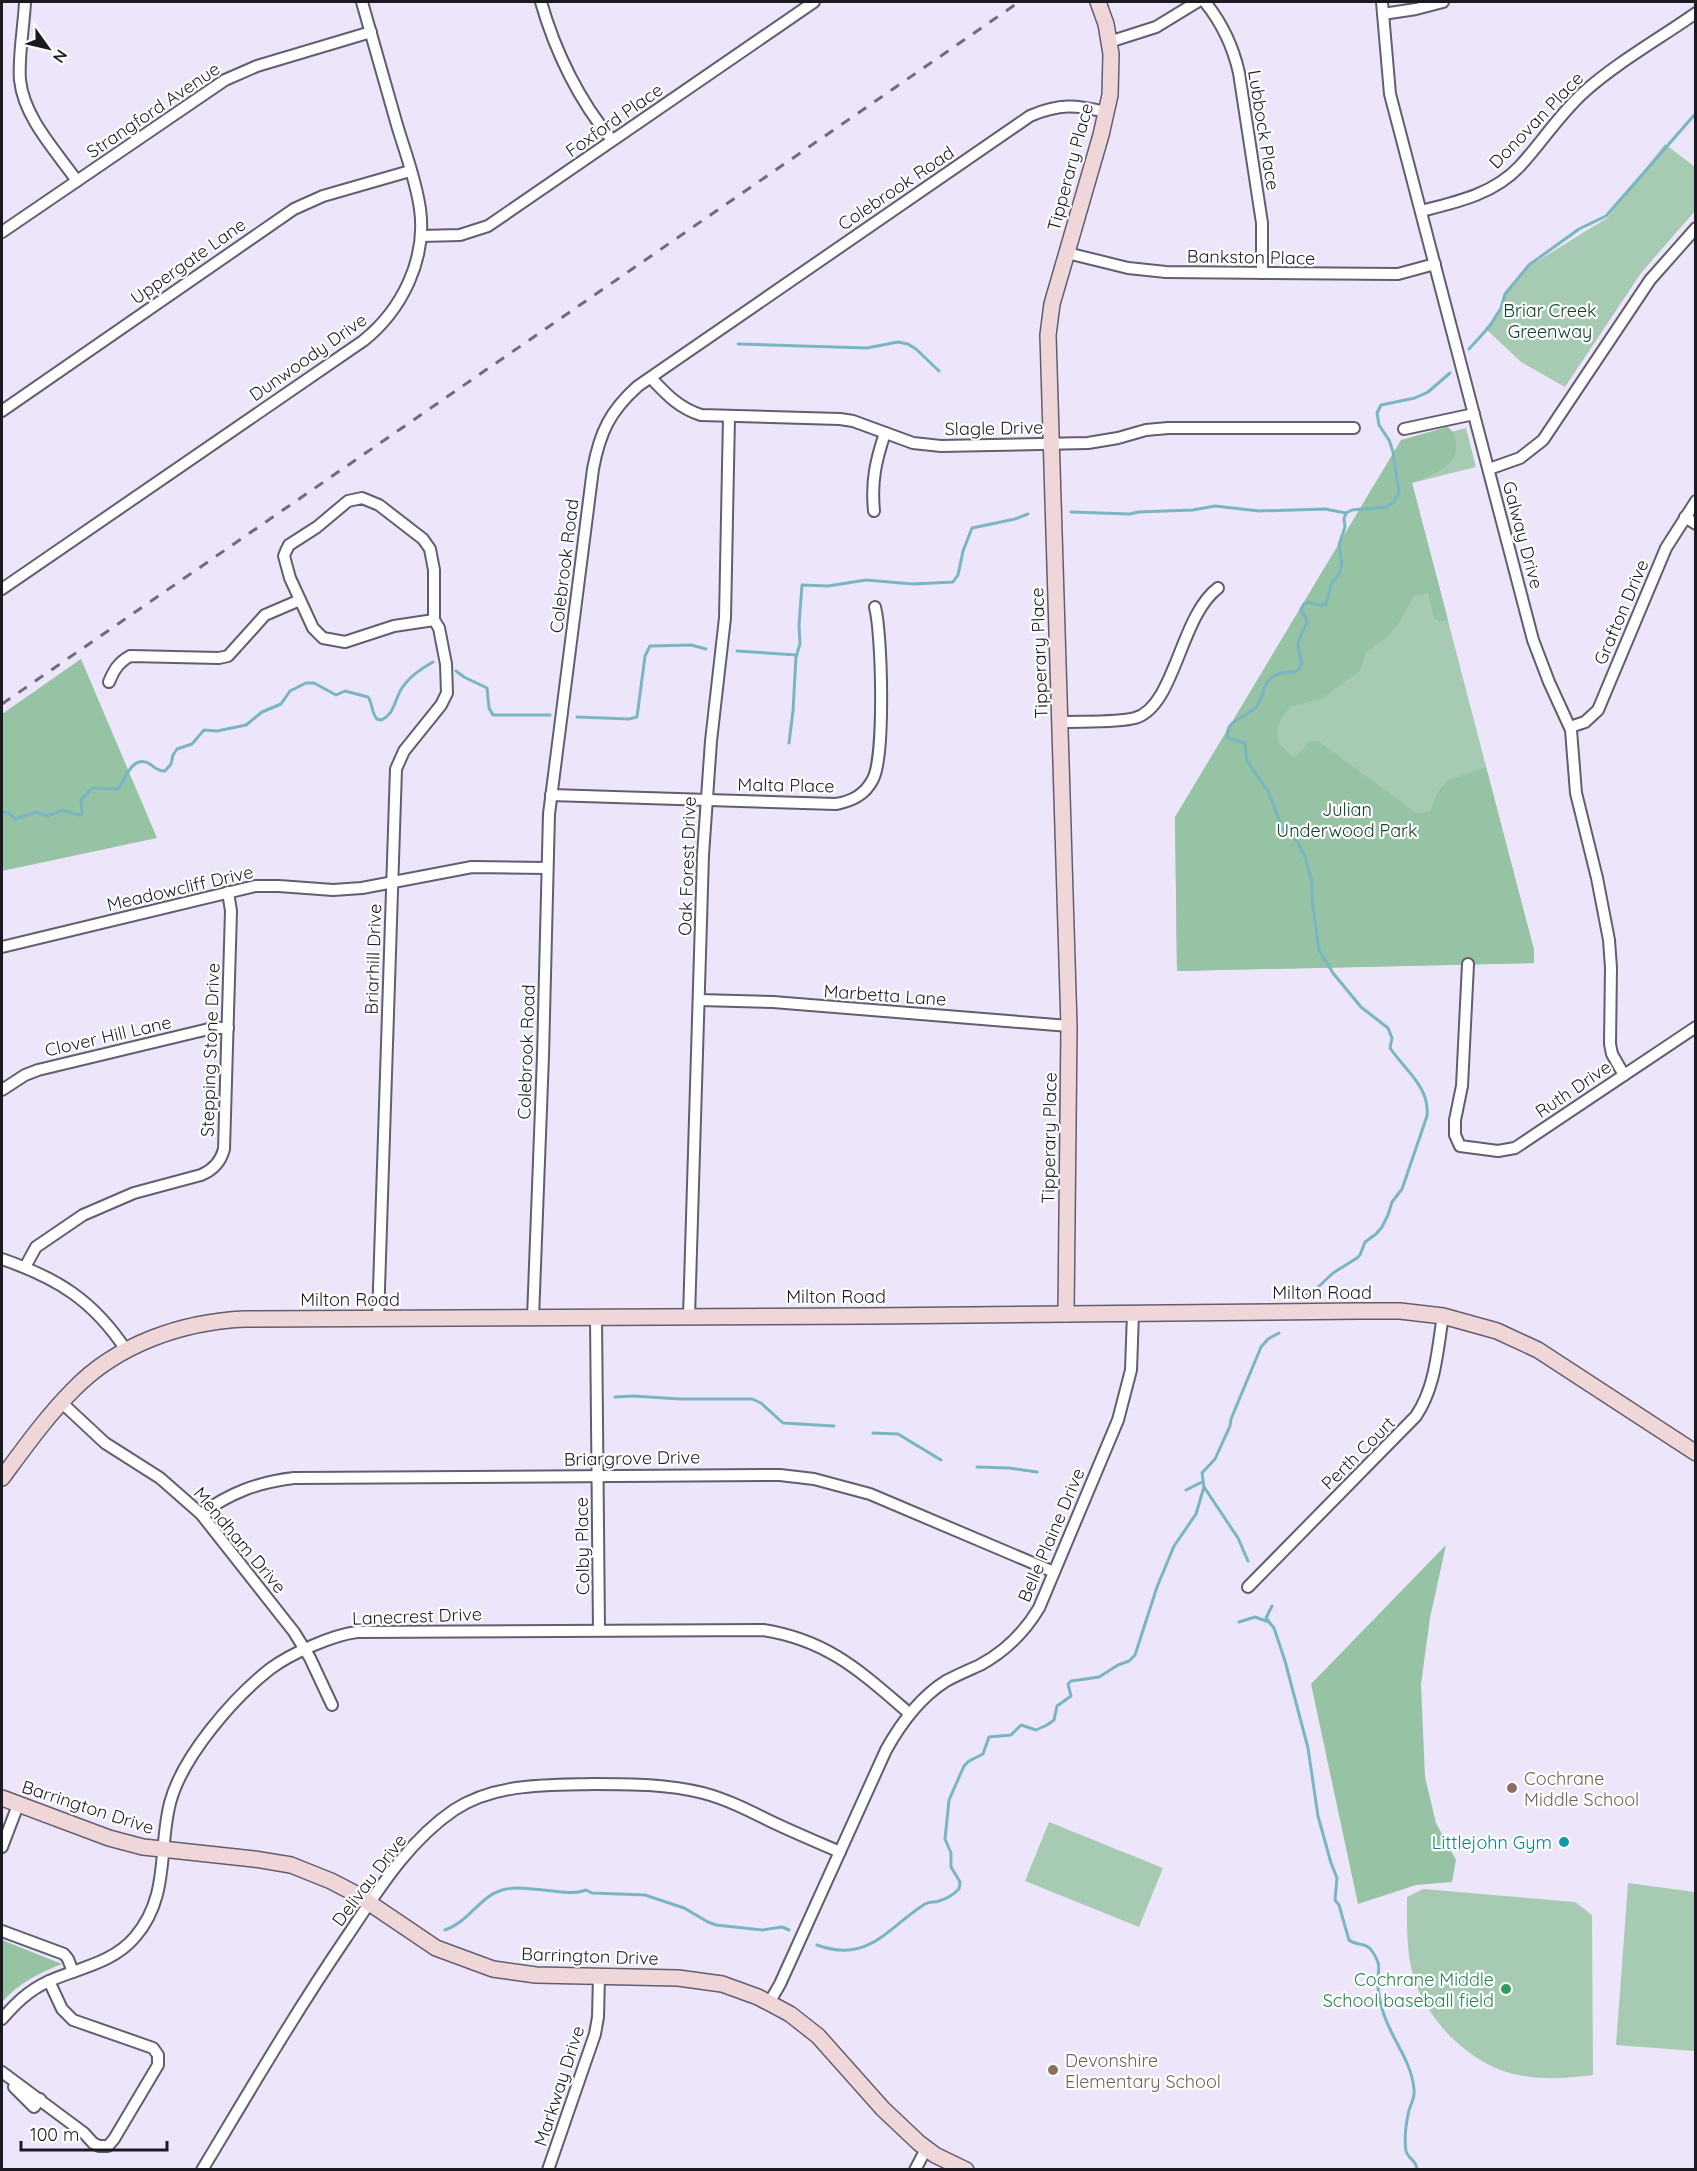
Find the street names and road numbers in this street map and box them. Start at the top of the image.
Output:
street label: Strangford Avenue [82,57,224,163]
street label: Donovan Place [1484,67,1588,173]
street label: Lubbock Place [1243,68,1285,192]
street label: Foxford Place [561,78,667,162]
street label: Tipperary Place [1042,100,1098,234]
street label: Colebrook Road [834,141,958,235]
street label: Uppergate Lane [126,213,250,309]
street label: Bankston Place [1187,244,1315,270]
street label: Dunwoody Drive [245,308,371,406]
street label: Slagle Drive [944,416,1044,440]
street label: Galway Drive [1498,479,1548,591]
street label: Colebrook Road [544,498,584,634]
street label: Grafton Drive [1588,556,1654,668]
street label: Tipperary Place [1025,587,1053,719]
street label: Malta Place [737,773,835,797]
street label: Oak Forest Drive [673,796,701,936]
street label: Meadowcliff Drive [104,860,256,916]
street label: Briarhill Drive [360,903,386,1015]
street label: Stepping Stone Drive [195,962,225,1138]
street label: Marbetta Lane [823,979,947,1011]
street label: Colebrook Road [512,984,540,1120]
street label: Clover Hill Lane [43,1010,173,1062]
street label: Ruth Drive [1531,1055,1615,1123]
street label: Tipperary Place [1036,1072,1062,1204]
street label: Milton Road [1272,1281,1372,1304]
street label: Milton Road [786,1285,886,1308]
street label: Milton Road [300,1288,400,1311]
street label: Perth Court [1316,1411,1400,1495]
street label: Briargrove Drive [564,1445,700,1471]
street label: Belle Plaine Drive [1012,1464,1090,1606]
street label: Mendham Drive [189,1482,291,1598]
street label: Colby Place [570,1497,594,1595]
street label: Lanecrest Drive [352,1602,482,1630]
street label: Barrington Drive [19,1775,157,1839]
street label: Delivau Drive [327,1829,411,1931]
street label: Barrington Drive [521,1942,659,1970]
street label: Markway Drive [529,2023,589,2149]

